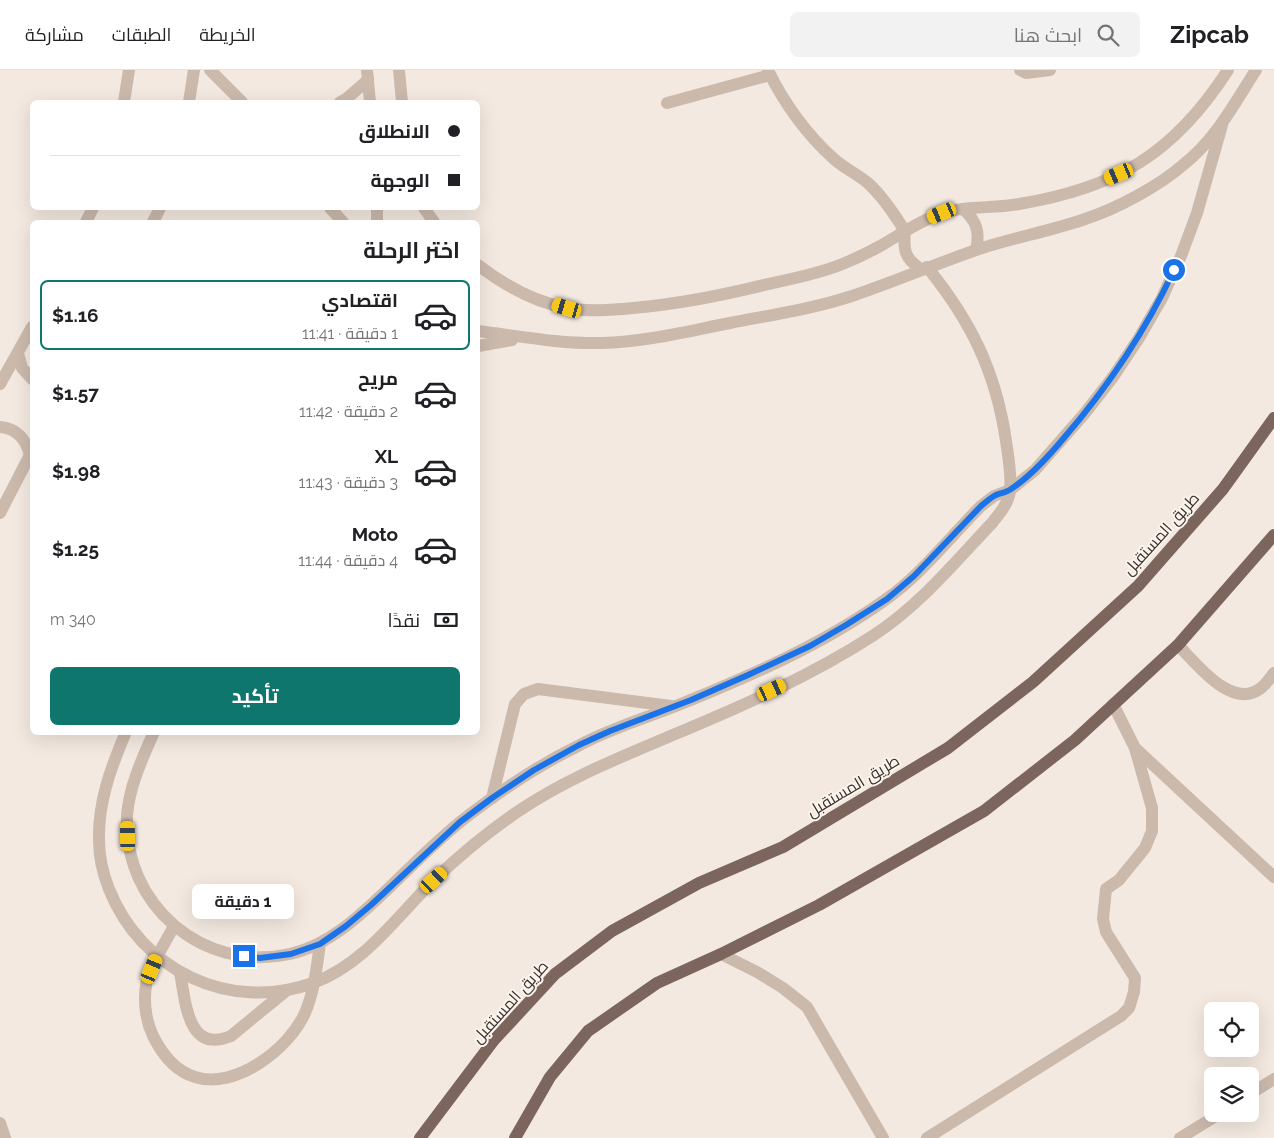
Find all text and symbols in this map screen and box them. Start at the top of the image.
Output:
search box [790,12,1140,57]
text: Zipcab [1170,20,1249,49]
icon: search [1094,21,1122,49]
text: مشاركة [25,24,84,45]
text: الطبقات [112,24,171,45]
text: الخريطة [199,24,256,45]
text: ابحث هنا [1014,24,1082,46]
text: الانطلاق [359,120,430,142]
car [1102,161,1135,187]
text: الوجهة [370,169,430,191]
car [925,200,958,226]
text: اختر الرحلة [363,237,460,263]
route start [1163,259,1185,281]
text: اقتصادي [322,289,398,311]
icon: car [413,293,458,338]
car [550,297,583,319]
text: $1.16 [52,304,99,326]
text: 1 دقيقة · 11:41 [302,324,398,343]
text: مريح [358,367,398,389]
icon: car [413,371,458,416]
text: $1.57 [52,382,99,404]
text: 2 دقيقة · 11:42 [299,402,398,421]
text: XL [375,445,398,467]
icon: car [413,449,458,494]
text: $1.98 [52,460,100,482]
text: 3 دقيقة · 11:43 [299,473,398,492]
street label: طريق المستقبل [1119,489,1204,580]
text: Moto [352,523,398,545]
icon: car [413,527,458,572]
text: $1.25 [52,538,99,560]
text: 4 دقيقة · 11:44 [298,551,398,570]
icon: cash [432,606,460,634]
text: نقدًا [388,609,420,631]
text: 340 m [50,610,96,629]
button: تأكيد [50,667,460,725]
car [755,677,788,703]
street label: طريق المستقبل [803,751,903,822]
car [120,821,135,851]
car [417,864,450,896]
callout: 1 دقيقة [193,884,295,918]
text: 1 دقيقة [215,892,271,911]
route end [233,945,255,967]
car [139,952,164,986]
street label: طريق المستقبل [468,957,553,1048]
map controls [1204,1002,1259,1122]
button: locate [1204,1002,1259,1057]
button: layers [1204,1067,1259,1122]

